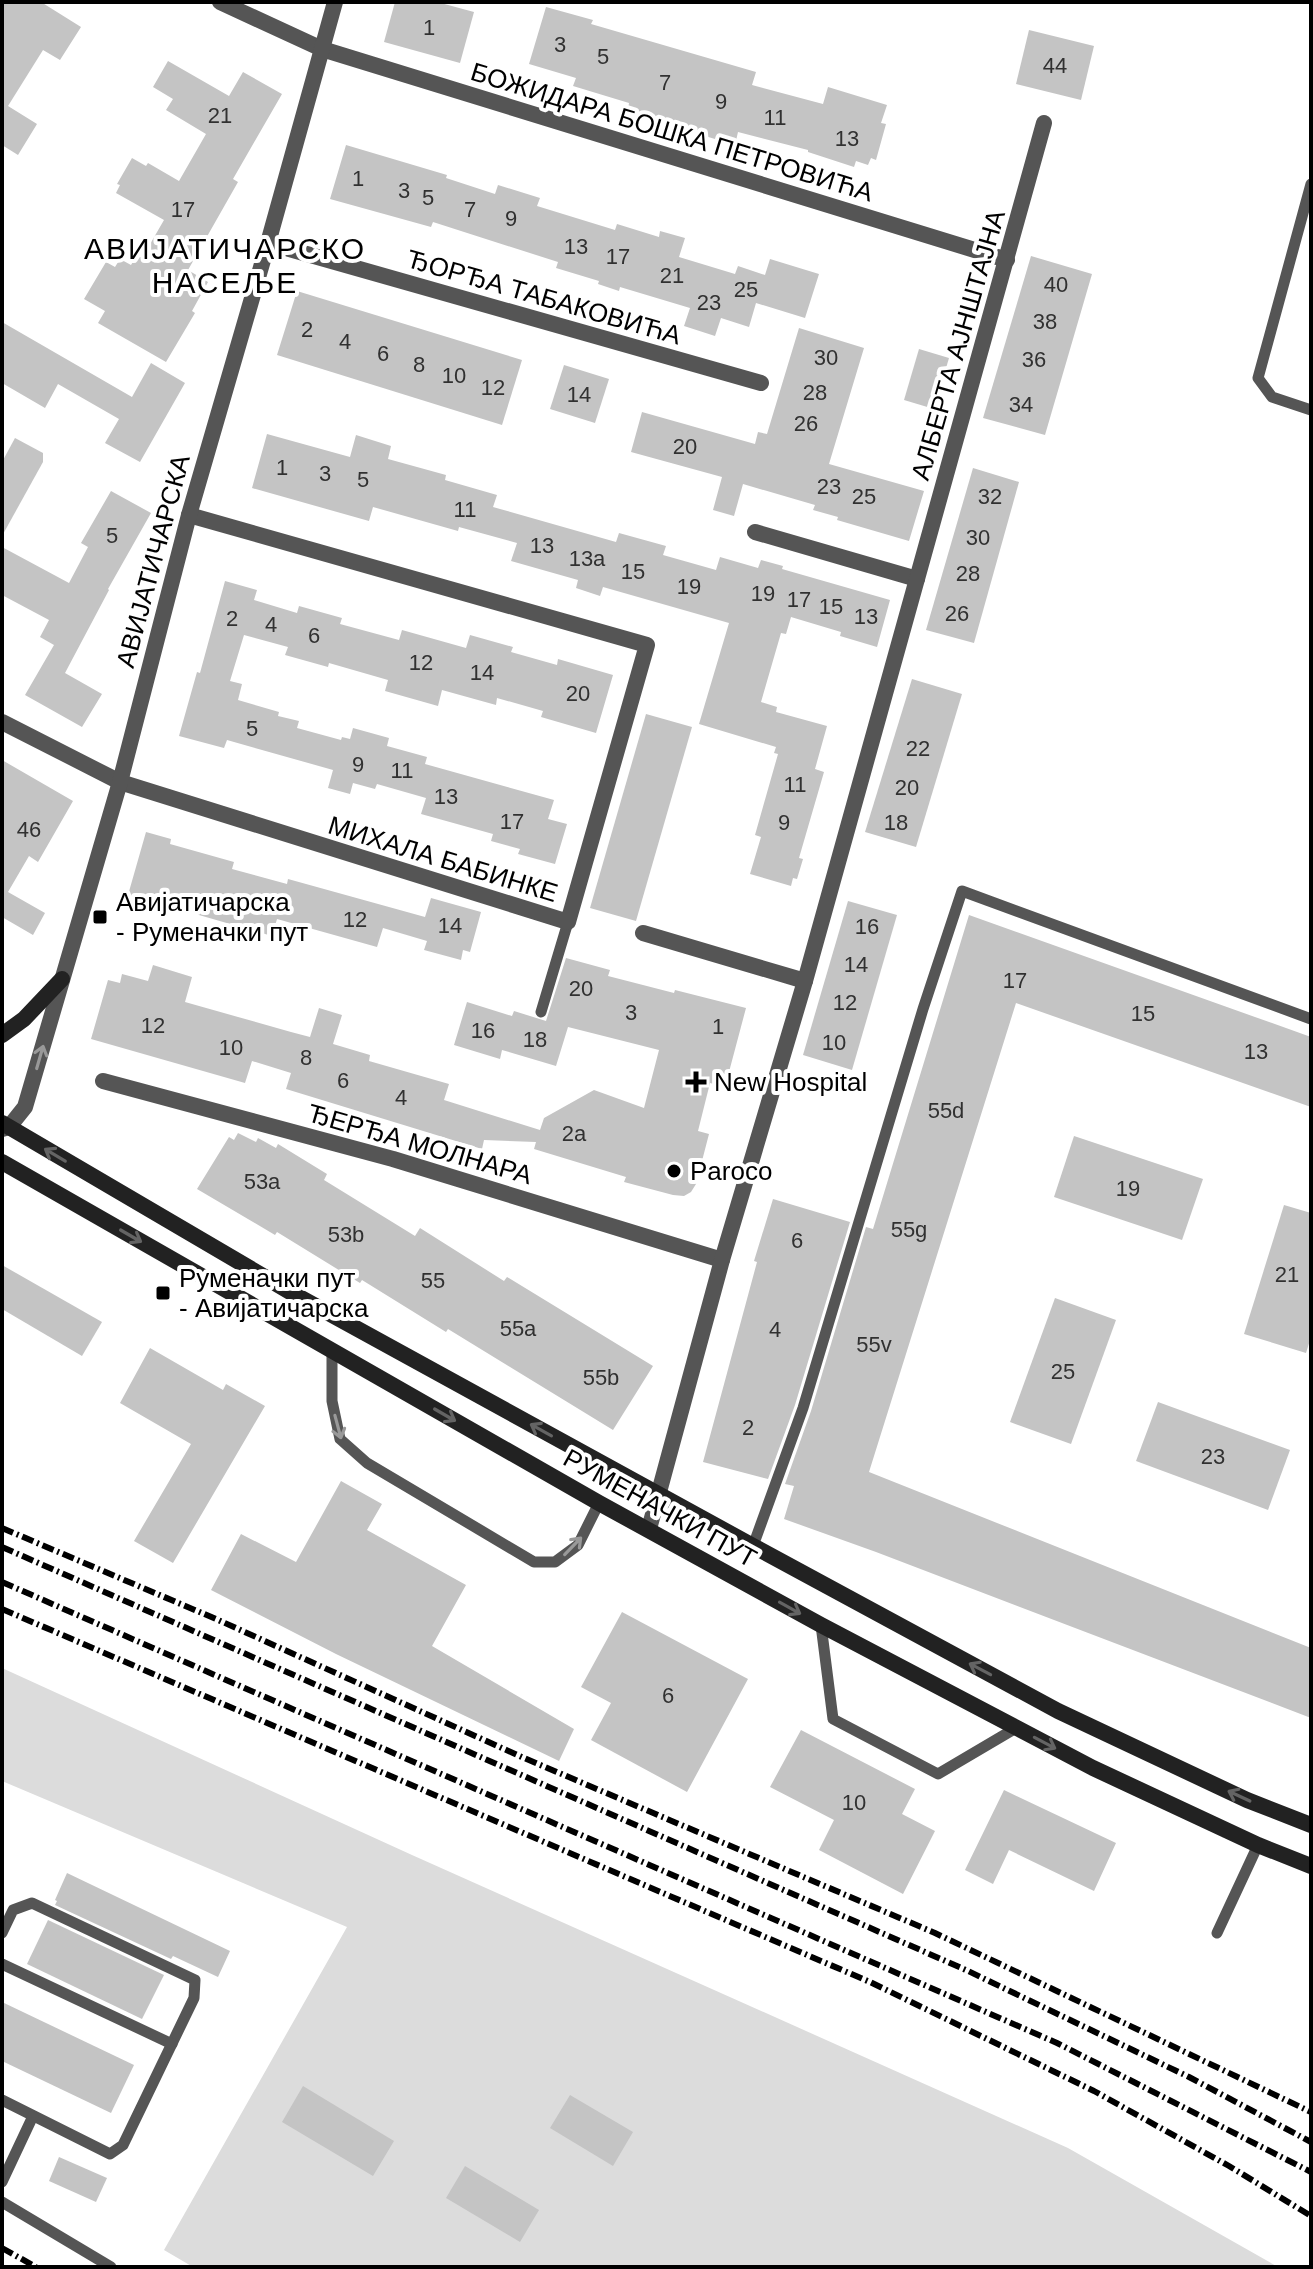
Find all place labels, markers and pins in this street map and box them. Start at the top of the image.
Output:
place label: Авијатичарска - Руменачки пут [116,887,308,947]
marker: Авијатичарска - Руменачки пут [91,908,109,926]
place label: New Hospital [714,1067,867,1097]
marker: New Hospital [685,1071,707,1093]
place label: Paroco [690,1156,772,1186]
marker: Paroco [665,1162,683,1180]
place label: Руменачки пут - Авијатичарска [179,1263,369,1323]
marker: Руменачки пут - Авијатичарска [154,1284,172,1302]

